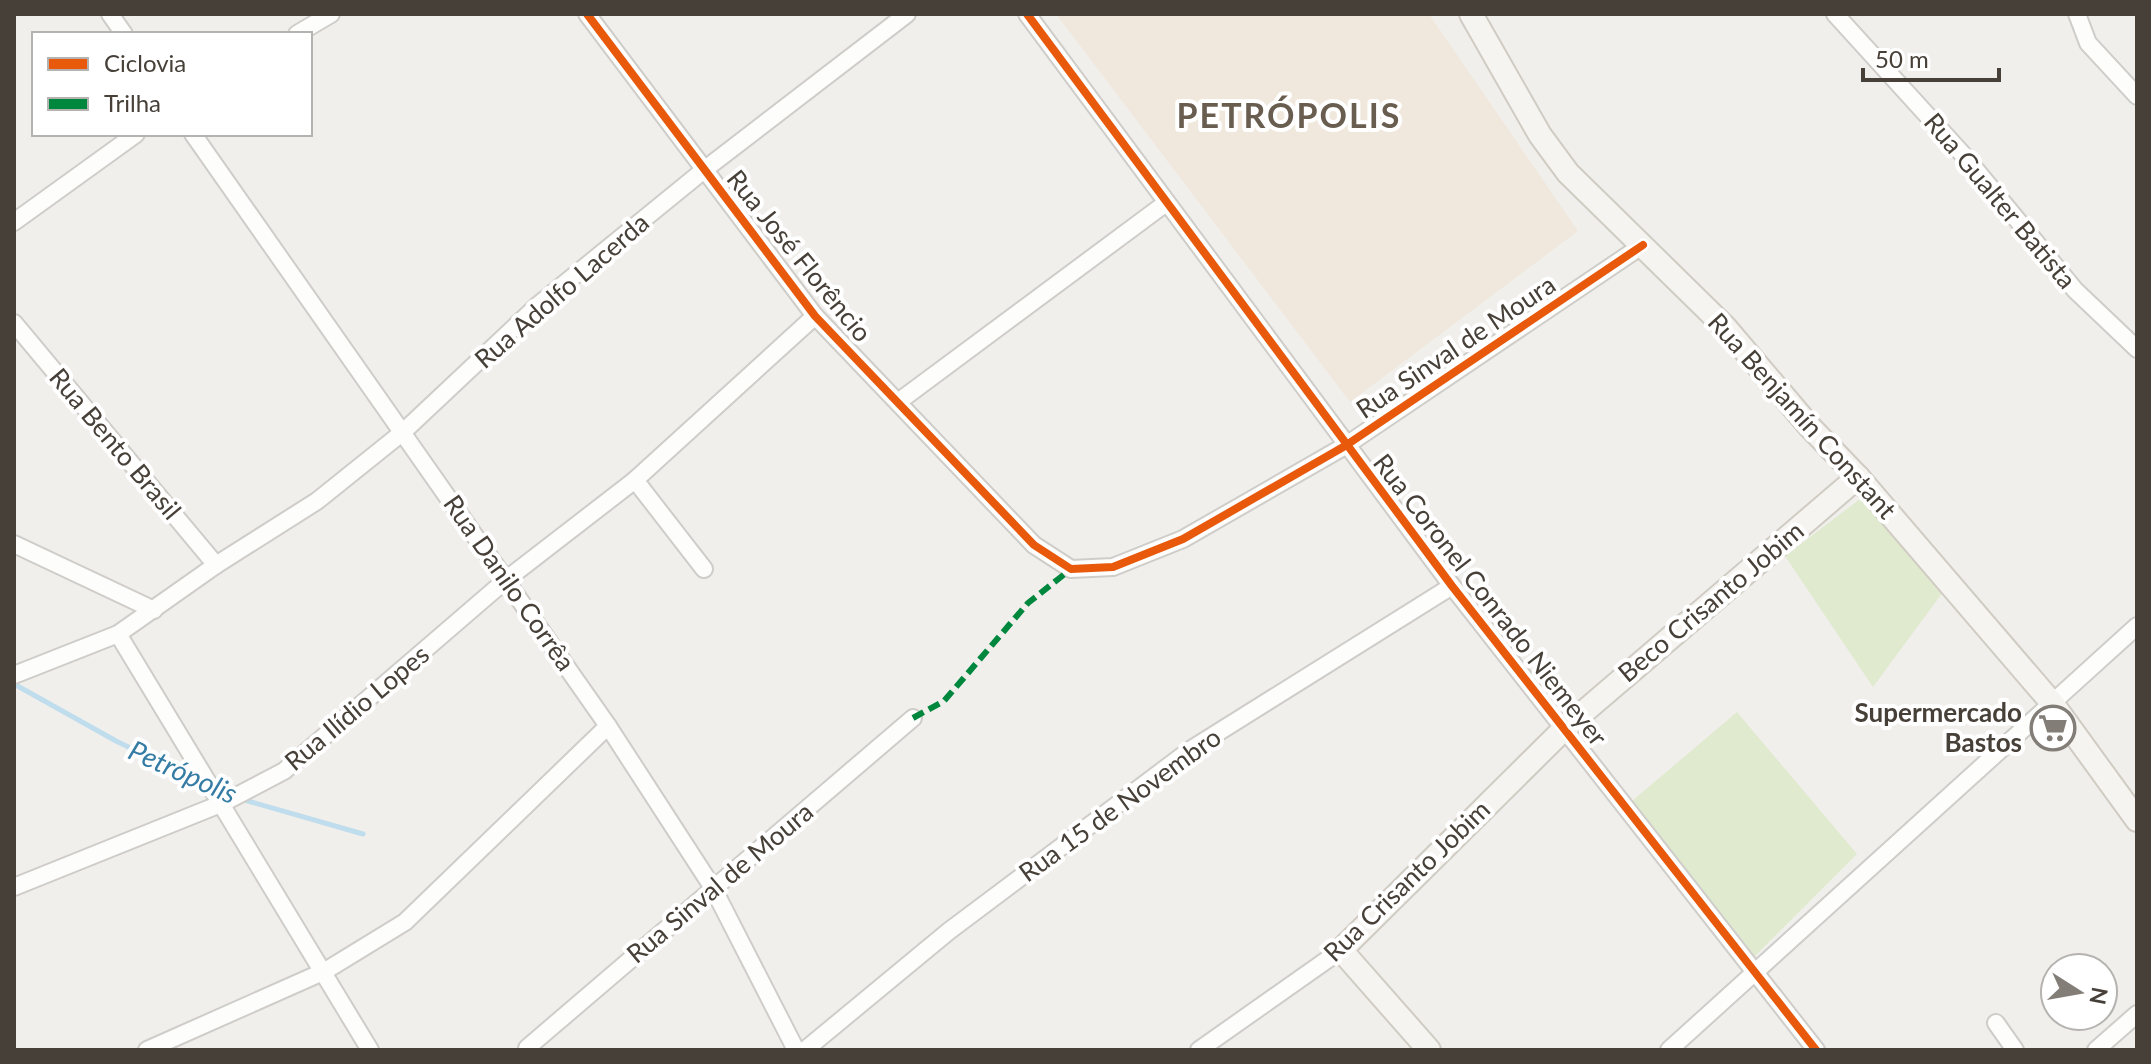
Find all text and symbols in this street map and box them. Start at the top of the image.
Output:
legend [32,32,312,136]
scale bar [1863,32,1999,82]
text: 50 m [1875,44,1929,73]
text: Ciclovia [104,48,186,77]
text: Trilha [104,88,161,117]
district label: PETRÓPOLIS [1177,94,1401,135]
street label: Rua Gualter Batista [1918,106,2084,295]
street label: Rua José Florêncio [721,163,879,348]
street label: Rua Adolfo Lacerda [468,206,655,375]
street label: Rua Sinval de Moura [1350,268,1561,425]
street label: Rua Benjamín Constant [1702,306,1904,525]
street label: Rua Bento Brasil [43,361,188,525]
street label: Rua Coronel Conrado Niemeyer [1367,447,1615,752]
street label: Rua Danilo Corrêa [437,488,582,677]
street label: Beco Crisanto Jobim [1611,514,1810,688]
street label: Rua Ilídio Lopes [278,638,435,777]
place label: Supermercado Bastos [1855,696,2022,758]
supermarket icon: Supermercado Bastos [2029,704,2077,752]
street label: Rua 15 de Novembro [1012,720,1227,888]
water label: Petrópolis [124,732,243,810]
street label: Rua Crisanto Jobim [1317,793,1496,968]
street label: Rua Sinval de Moura [620,795,819,969]
north arrow [2039,952,2119,1032]
text: N [2084,985,2114,1007]

